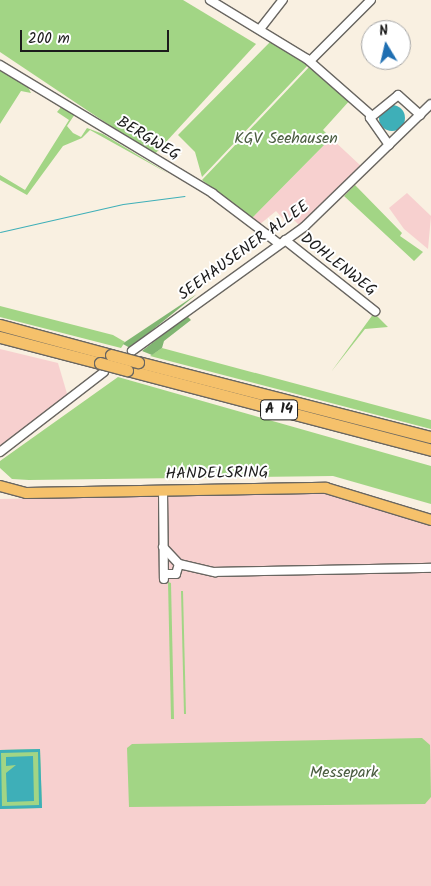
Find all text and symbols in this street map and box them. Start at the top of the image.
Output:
scale bar [22,20,171,52]
north arrow [361,20,411,70]
text: N [378,20,390,43]
text: 200 m [28,27,70,51]
street label: BERGWEG [113,113,183,165]
park label: KGV Seehausen [234,129,338,149]
street label: SEEHAUSENER ALLEE [175,197,313,305]
street label: DOHLENWEG [296,229,380,301]
road number: A 14 [259,398,299,422]
street label: HANDELSRING [165,464,269,484]
park label: Messepark [310,763,378,783]

